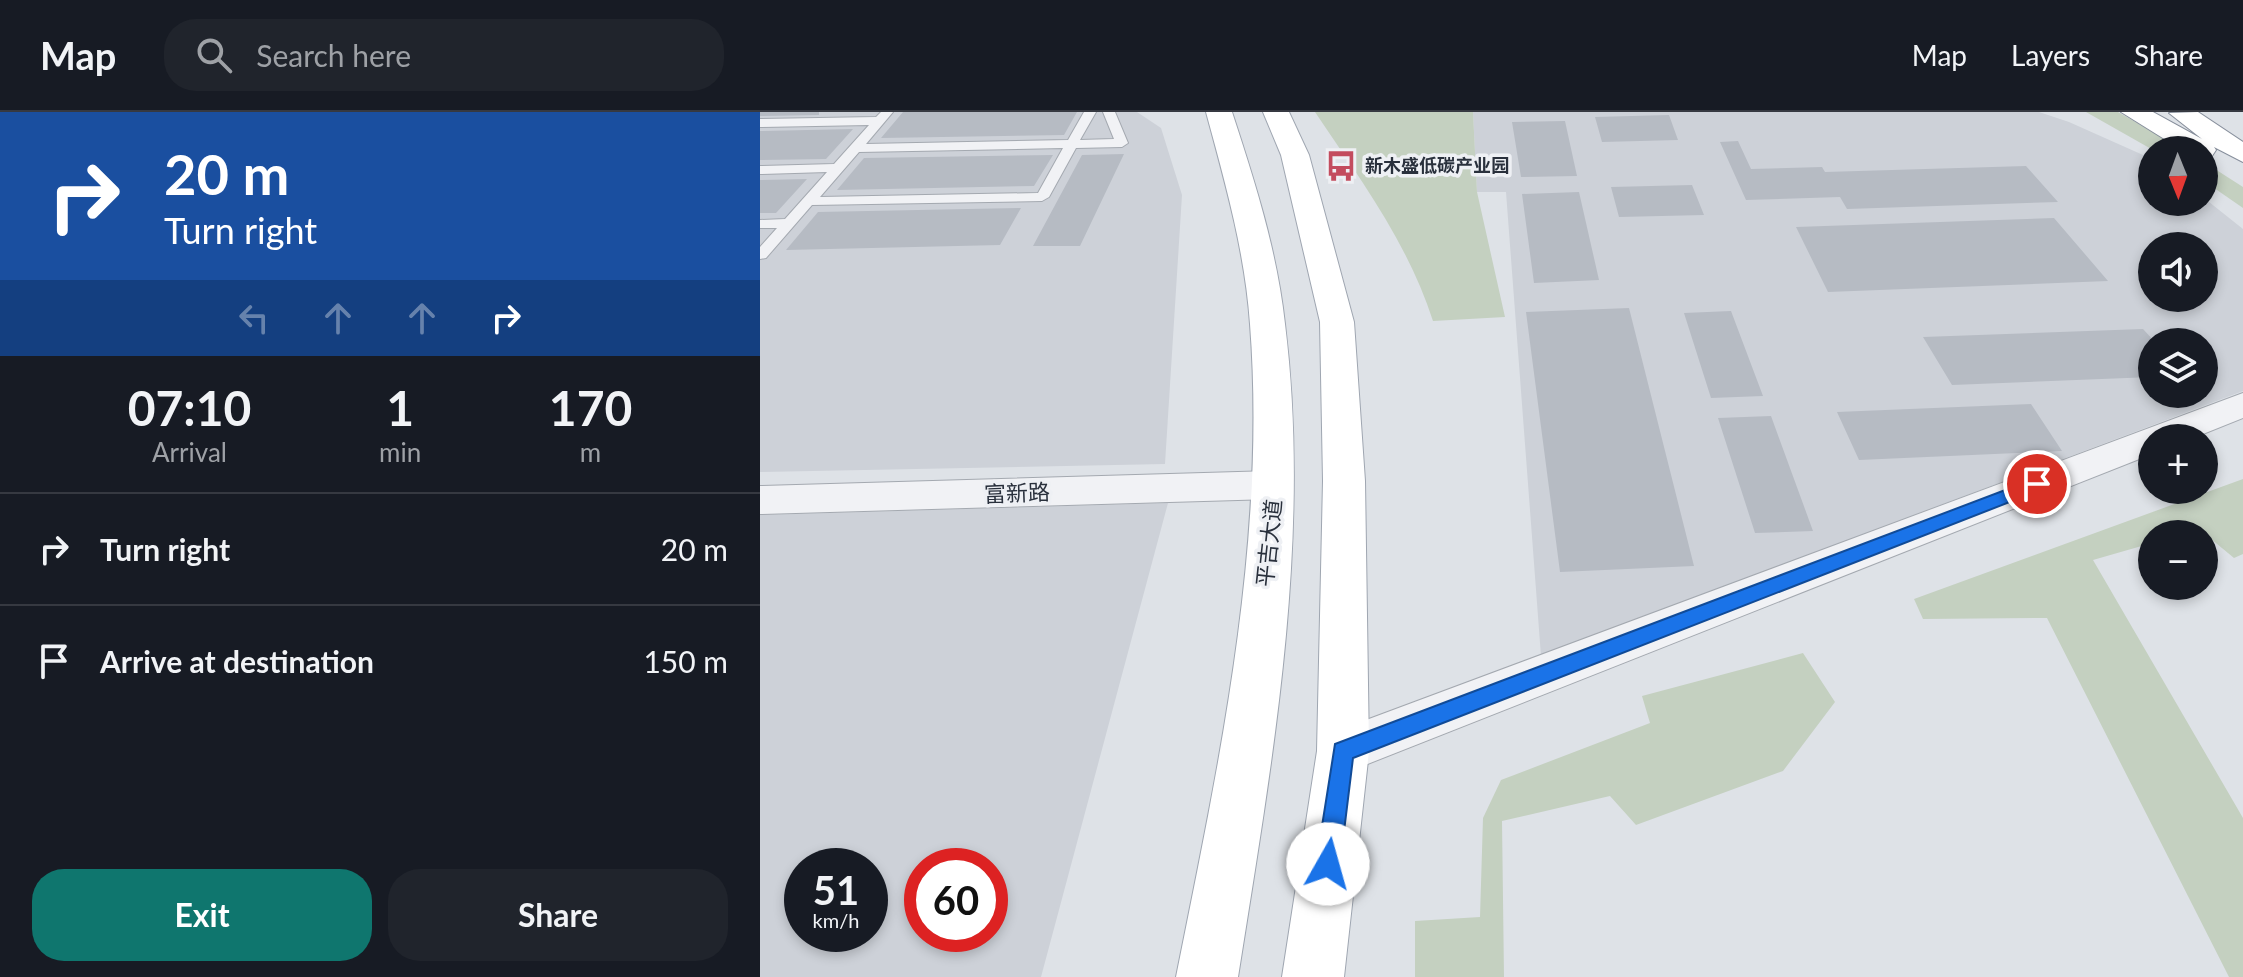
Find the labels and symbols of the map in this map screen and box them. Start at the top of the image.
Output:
north arrow [2138,136,2218,216]
bus stop icon: 新木盛低碳产业园 [1324,149,1358,183]
place label: 新木盛低碳产业园 [1365,154,1509,176]
pin [2003,450,2071,518]
street label: 富新路 [984,478,1050,507]
street label: 平吉大道 [1250,498,1287,588]
position arrow [1286,822,1370,906]
speed limit sign: 60 [904,848,1008,952]

